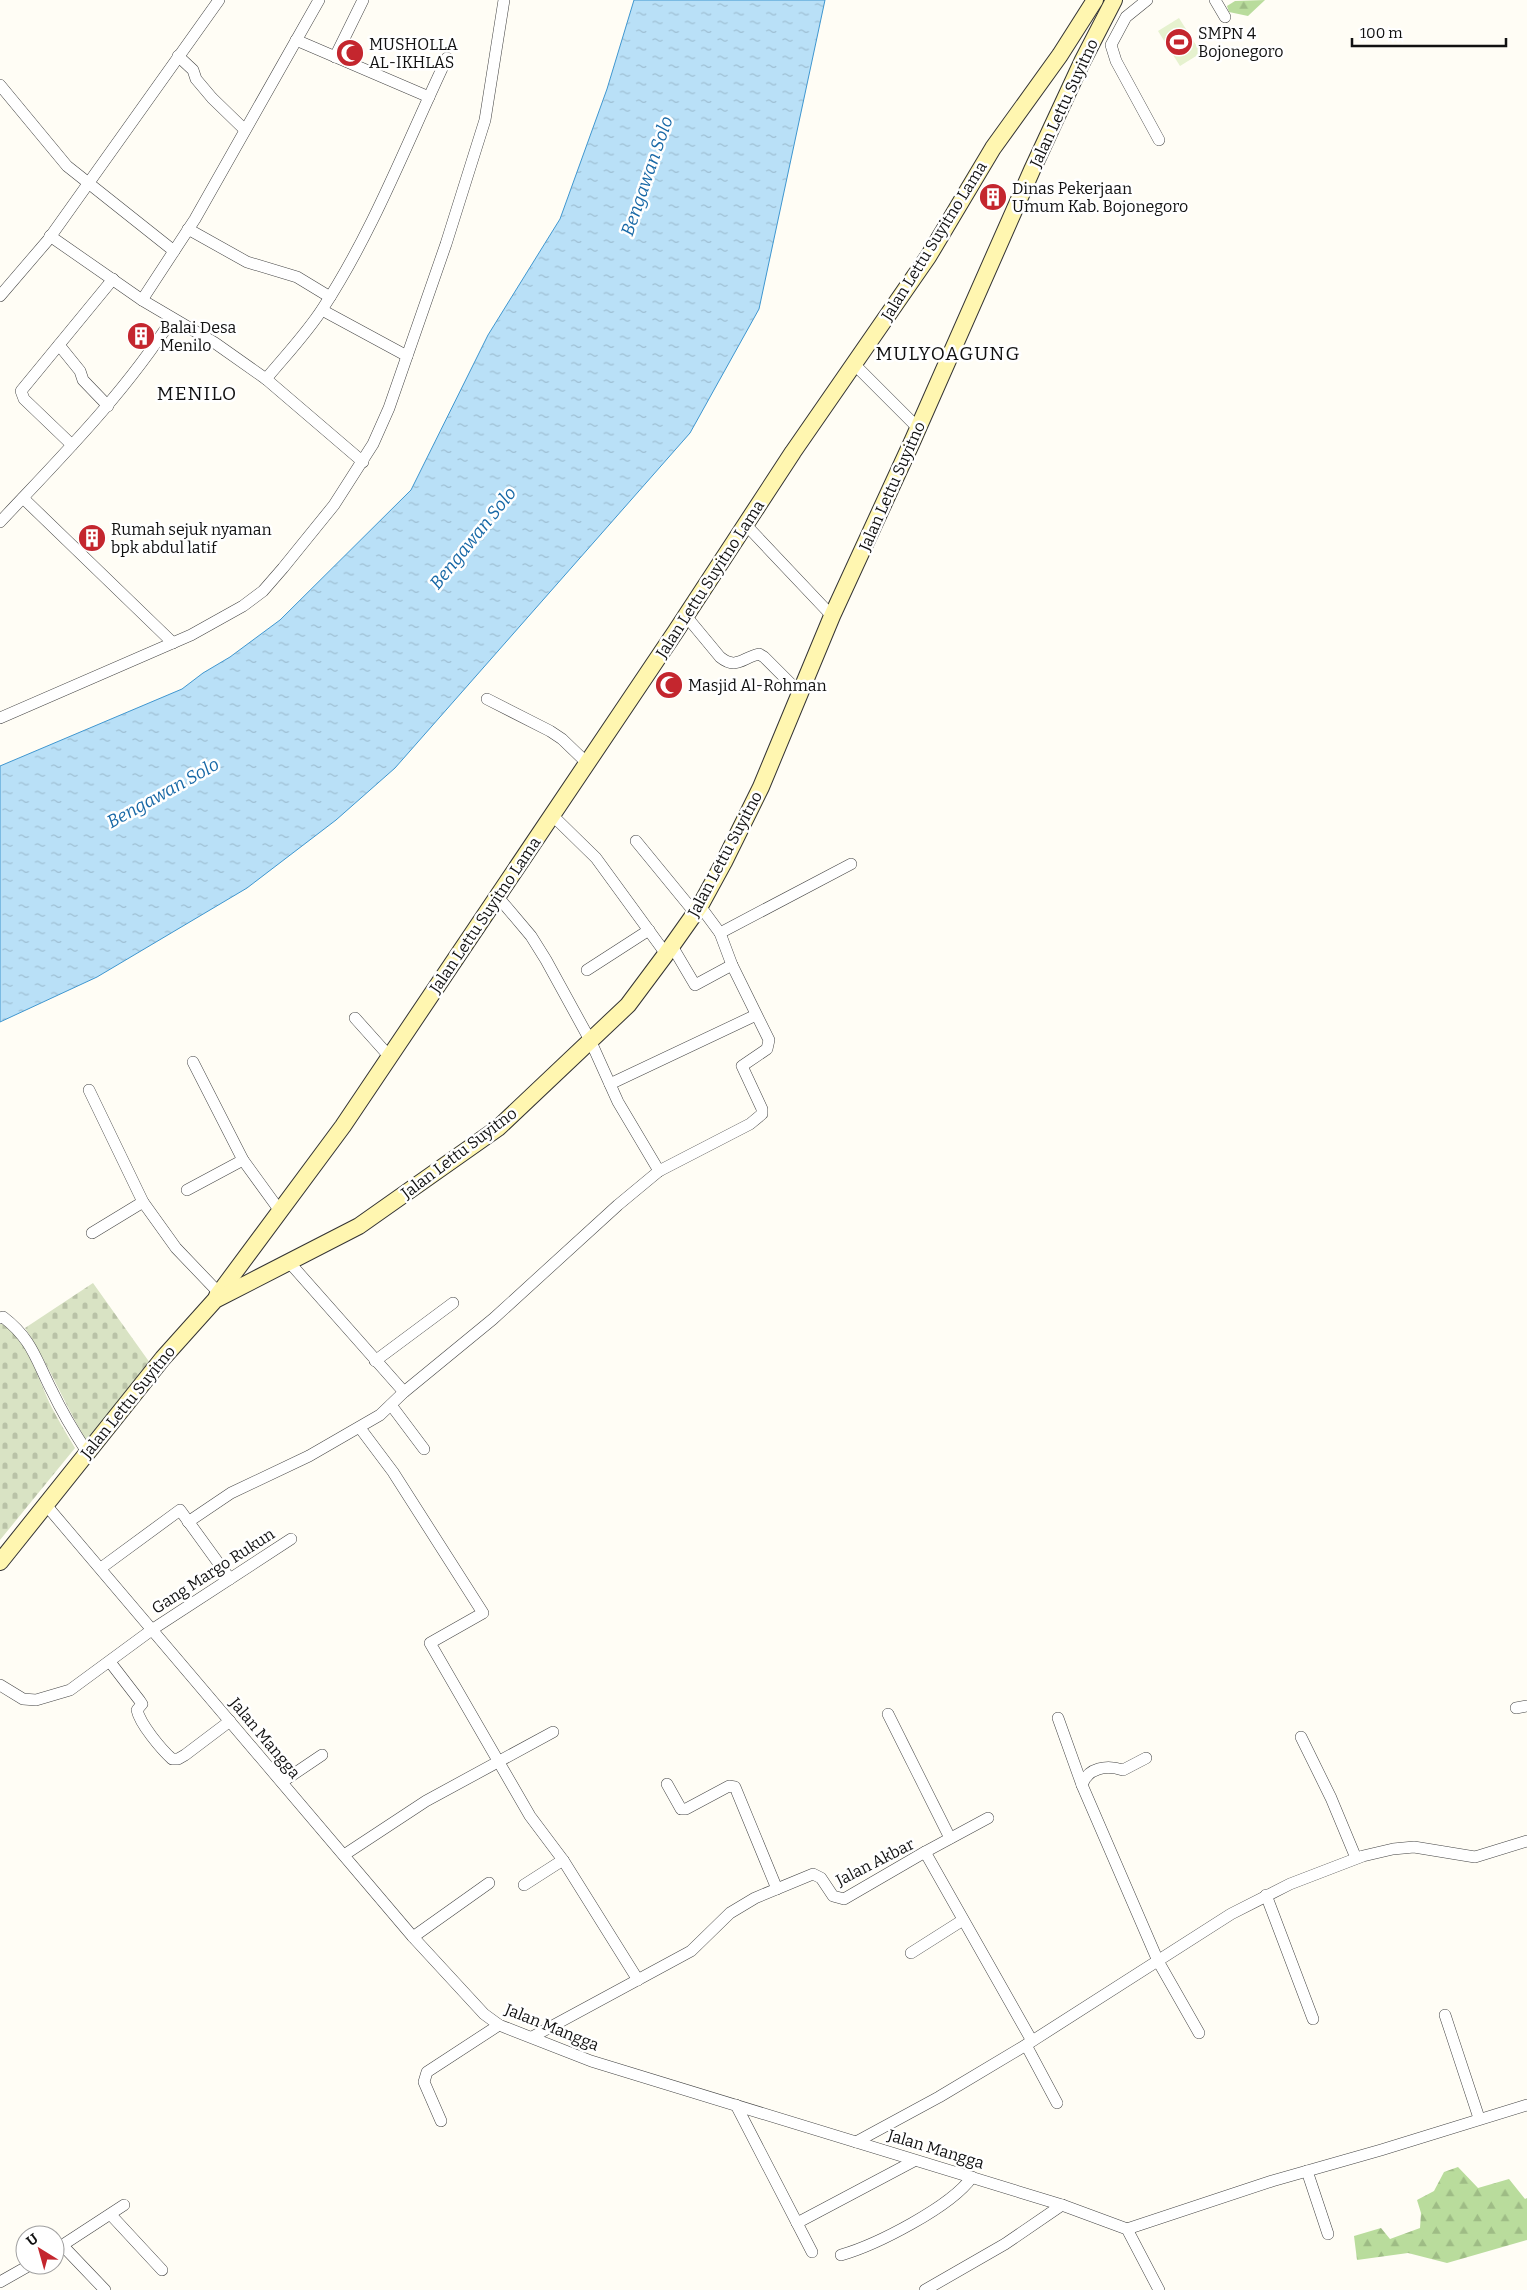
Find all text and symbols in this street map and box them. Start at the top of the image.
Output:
scale bar [1352,15,1506,47]
place label: SMPN 4 Bojonegoro [1198,24,1284,61]
text: 100 m [1360,24,1403,42]
sports icon: SMPN 4 Bojonegoro [1164,27,1194,57]
place label: MUSHOLLA AL-IKHLAS [369,35,459,72]
street label: Jalan Lettu Suyitno [1025,36,1102,171]
mosque icon: MUSHOLLA AL-IKHLAS [335,38,365,68]
water label: Bengawan Solo [616,113,678,239]
street label: Jalan Lettu Suyitno Lama [877,158,991,325]
place label: Dinas Pekerjaan Umum Kab. Bojonegoro [1012,179,1188,216]
building icon: Dinas Pekerjaan Umum Kab. Bojonegoro [978,182,1008,212]
place label: Balai Desa Menilo [160,318,237,355]
building icon: Balai Desa Menilo [126,321,156,351]
district label: MULYOAGUNG [876,342,1020,365]
district label: MENILO [157,382,237,405]
street label: Jalan Lettu Suyitno [855,418,929,554]
water label: Bengawan Solo [425,482,521,594]
street label: Jalan Lettu Suyitno Lama [651,496,768,662]
place label: Rumah sejuk nyaman bpk abdul latif [111,520,272,557]
building icon: Rumah sejuk nyaman bpk abdul latif [77,523,107,553]
mosque icon: Masjid Al-Rohman [654,670,684,700]
place label: Masjid Al-Rohman [688,676,827,695]
water label: Bengawan Solo [103,753,223,833]
street label: Jalan Lettu Suyitno [683,788,766,921]
street label: Jalan Lettu Suyitno Lama [425,833,544,997]
street label: Jalan Lettu Suyitno [397,1103,520,1203]
street label: Jalan Lettu Suyitno [76,1342,179,1463]
street label: Gang Margo Rukun [148,1524,278,1618]
street label: Jalan Mangga [225,1693,304,1782]
street label: Jalan Akbar [832,1834,917,1890]
street label: Jalan Mangga [501,1999,602,2055]
street label: Jalan Mangga [885,2125,987,2173]
north arrow [15,2225,65,2275]
text: U [23,2230,42,2250]

